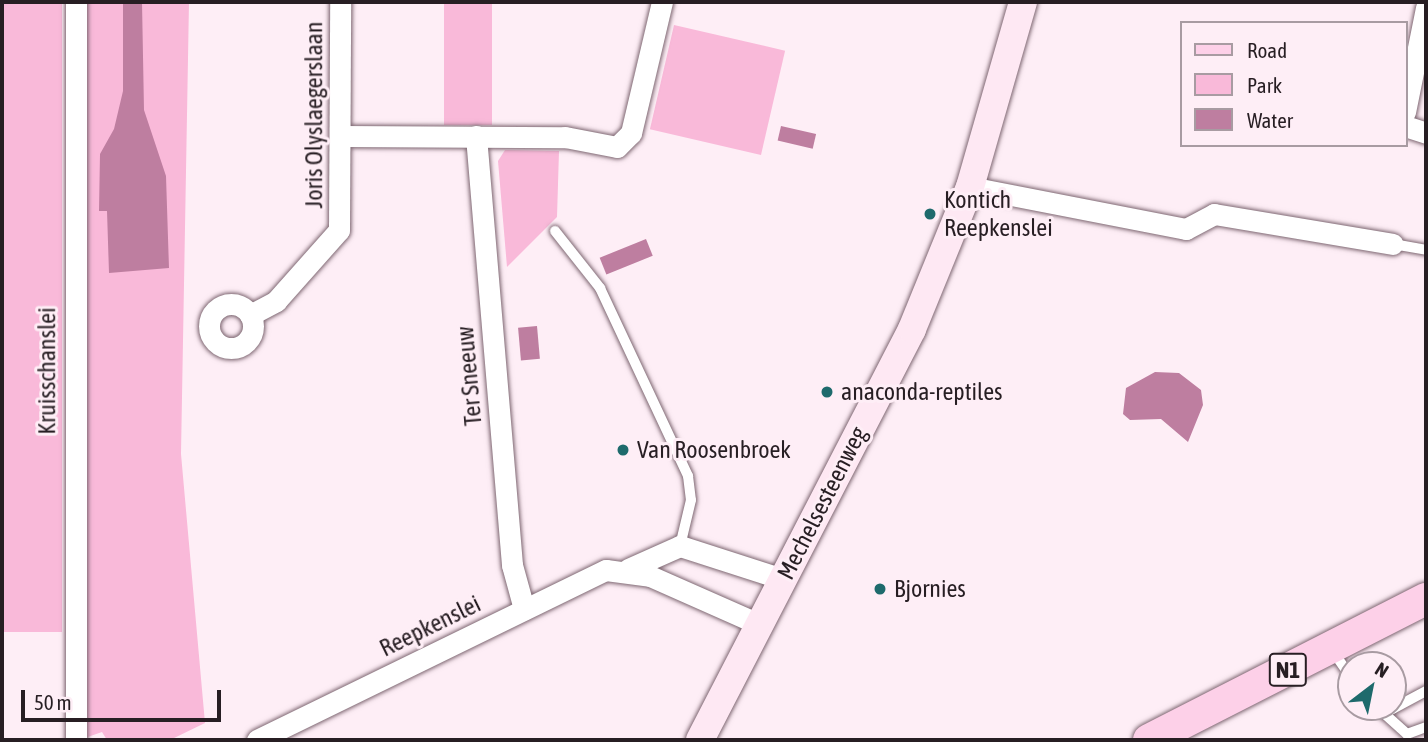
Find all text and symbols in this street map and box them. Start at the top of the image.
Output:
legend [1180,21,1407,147]
street label: Joris Olyslaegerslaan [300,22,328,208]
text: Road [1247,38,1287,62]
text: Park [1247,73,1282,97]
text: Water [1247,108,1293,132]
place label: Kontich Reepkenslei [944,186,1053,242]
marker: Kontich Reepkenslei [922,206,938,222]
street label: Kruisschanslei [33,307,61,435]
street label: Ter Sneeuw [450,325,488,427]
place label: anaconda-reptiles [841,378,1003,406]
marker: anaconda-reptiles [819,384,835,400]
street label: Mechelsesteenweg [771,422,873,584]
place label: Van Roosenbroek [637,436,791,464]
marker: Van Roosenbroek [615,442,631,458]
place label: Bjornies [894,575,966,603]
marker: Bjornies [872,581,888,597]
street label: Reepkenslei [375,589,485,663]
road number: N1 [1269,650,1307,690]
north arrow [1337,651,1407,721]
text: N [1371,658,1393,682]
scale bar [24,676,224,720]
text: 50 m [34,690,72,714]

